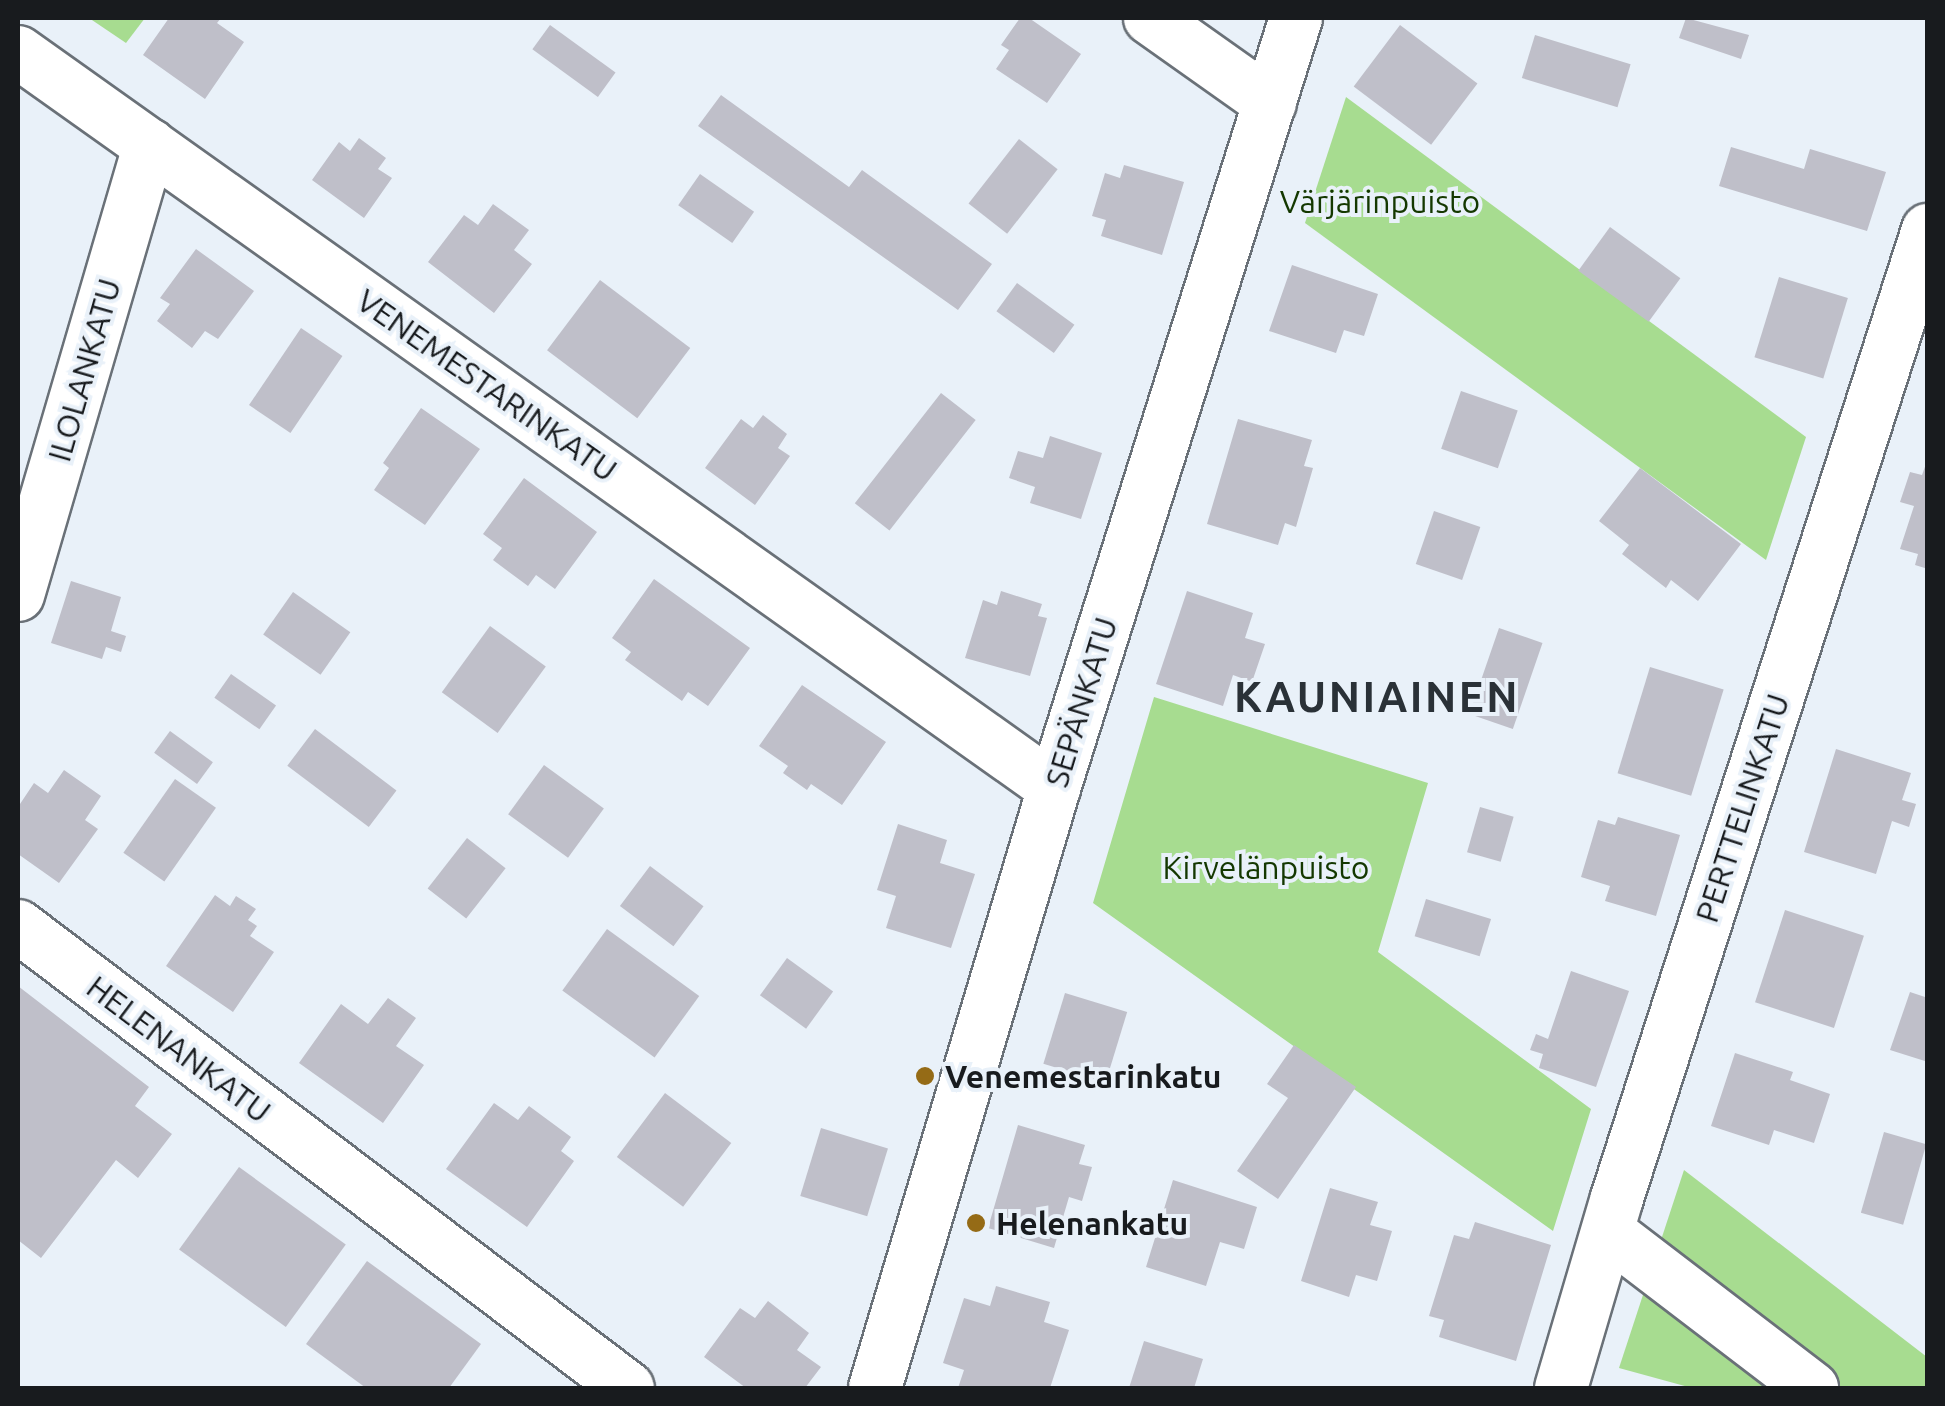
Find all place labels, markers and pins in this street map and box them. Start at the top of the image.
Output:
place label: Venemestarinkatu [945,1057,1222,1095]
marker: Venemestarinkatu [914,1065,936,1087]
place label: Helenankatu [996,1204,1188,1242]
marker: Helenankatu [965,1212,987,1234]

